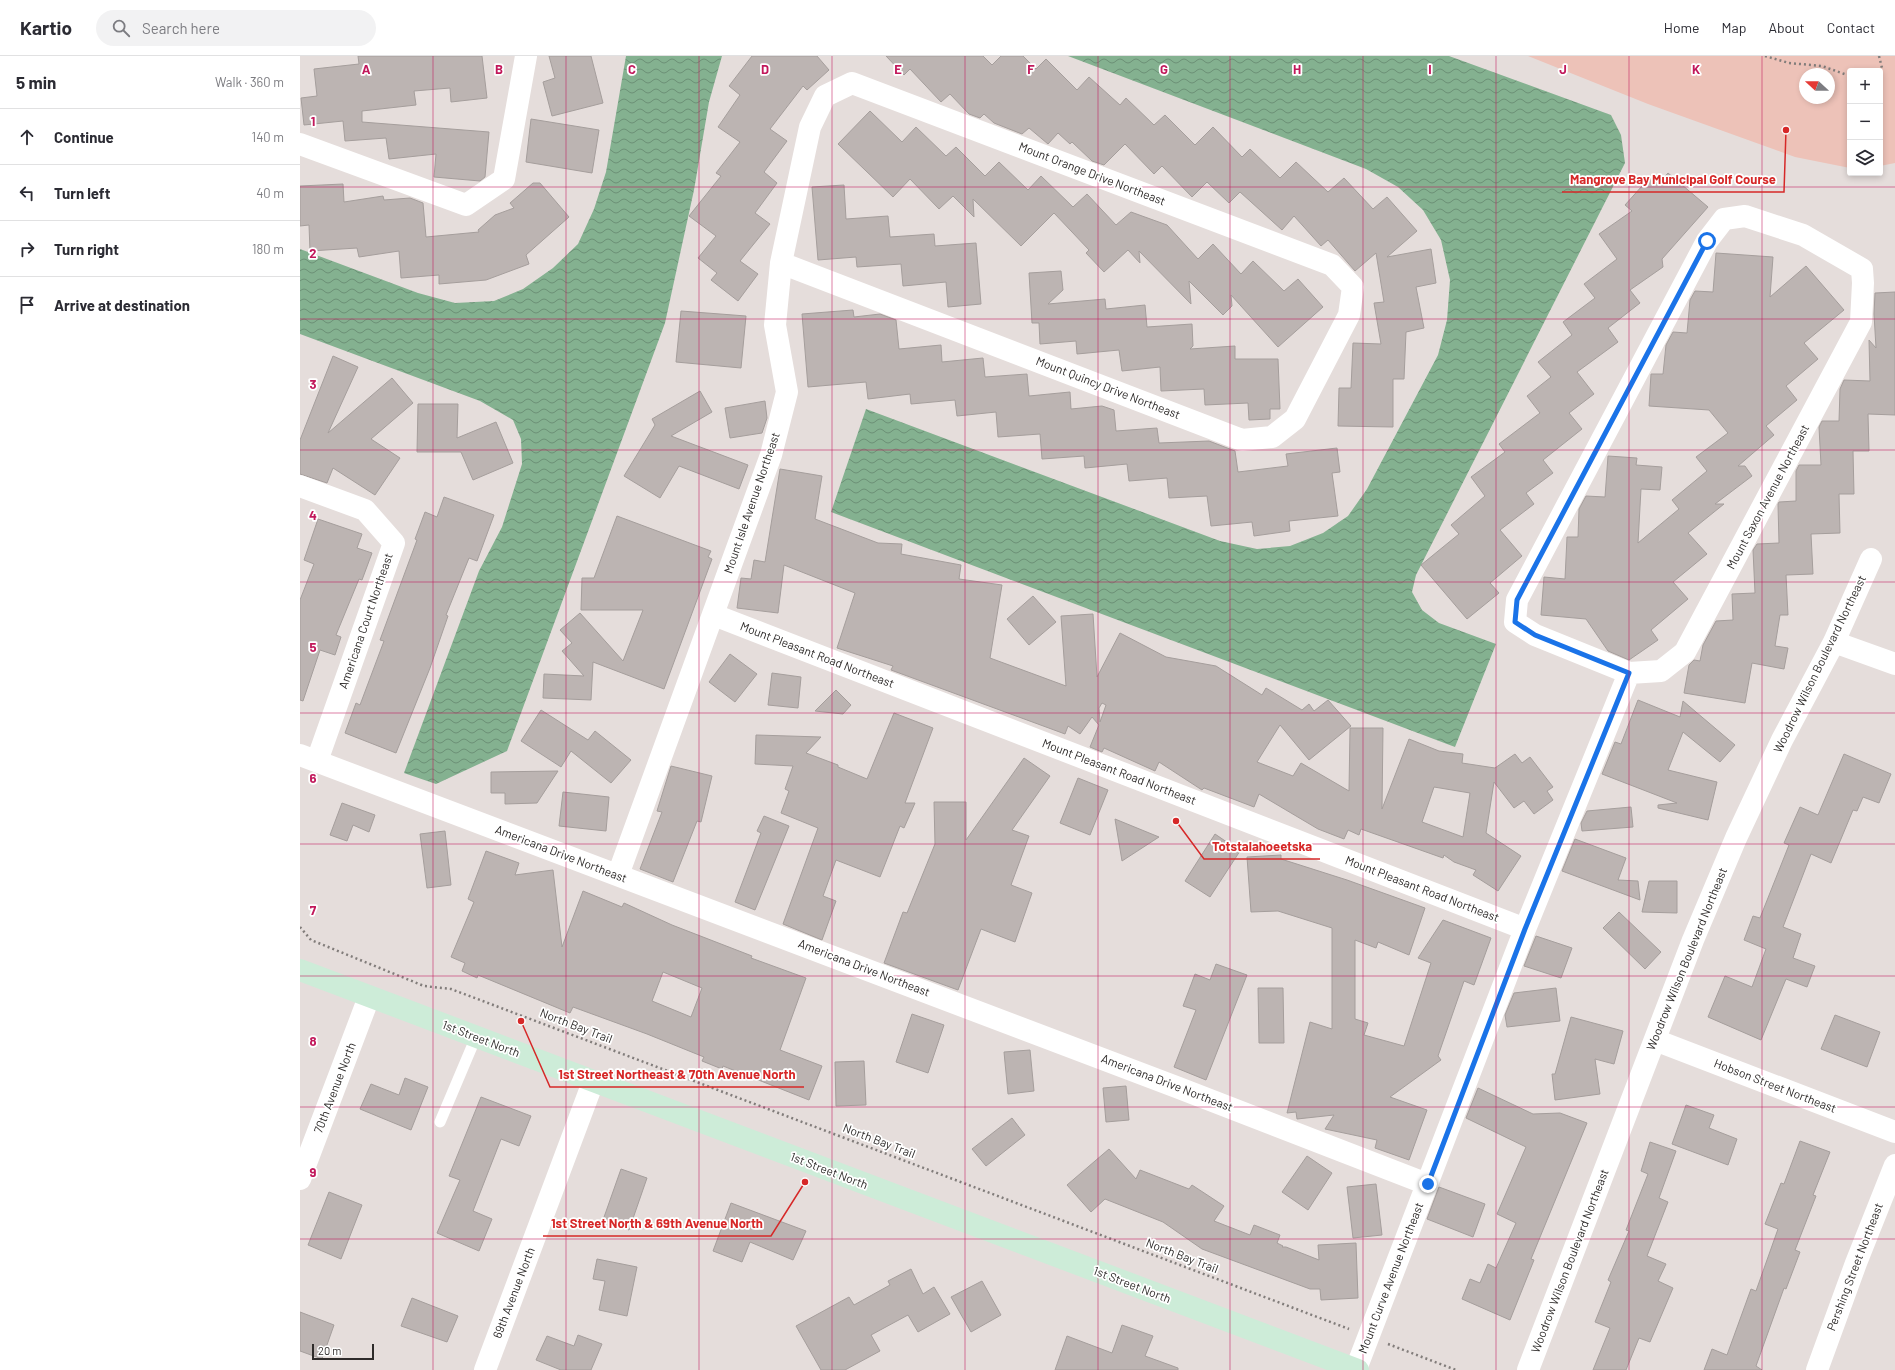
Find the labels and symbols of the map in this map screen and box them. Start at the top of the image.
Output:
text: A [362,61,371,77]
text: B [495,61,503,77]
text: C [628,61,636,77]
text: D [761,61,769,77]
text: E [894,61,902,77]
text: F [1027,61,1035,77]
text: G [1160,61,1168,77]
text: H [1293,61,1301,77]
text: I [1428,61,1432,77]
text: J [1559,61,1567,77]
text: K [1692,61,1700,77]
north arrow [1799,68,1835,104]
text: 1 [311,113,315,129]
street label: Mount Orange Drive Northeast [1017,139,1168,208]
callout: Mangrove Bay Municipal Golf Course [1562,167,1784,192]
text: Mangrove Bay Municipal Golf Course [1570,171,1776,187]
route start [1698,232,1716,250]
text: 2 [309,245,317,261]
street label: Mount Quincy Drive Northeast [1034,353,1182,421]
text: 3 [309,376,317,392]
street label: Mount Saxon Avenue Northeast [1723,422,1811,571]
street label: Mount Isle Avenue Northeast [720,430,782,575]
text: 4 [309,507,317,523]
street label: Americana Court Northeast [335,551,395,690]
street label: Woodrow Wilson Boulevard Northeast [1770,573,1868,755]
street label: Mount Pleasant Road Northeast [738,618,896,690]
text: 5 [309,639,317,655]
street label: Mount Pleasant Road Northeast [1040,735,1198,807]
text: 6 [310,770,317,786]
street label: Americana Drive Northeast [493,821,629,885]
callout: Totstalahoeetska [1204,834,1320,859]
text: Totstalahoeetska [1212,838,1312,854]
street label: Mount Pleasant Road Northeast [1343,852,1501,924]
street label: Woodrow Wilson Boulevard Northeast [1643,865,1729,1052]
text: 7 [310,902,317,918]
street label: Americana Drive Northeast [796,935,932,999]
street label: North Bay Trail [538,1005,615,1045]
street label: 1st Street North [441,1017,522,1059]
text: 8 [309,1033,317,1049]
street label: 70th Avenue North [310,1040,358,1135]
street label: Americana Drive Northeast [1099,1050,1235,1114]
street label: Hobson Street Northeast [1712,1055,1838,1115]
callout: 1st Street Northeast & 70th Avenue North [550,1062,804,1087]
text: 1st Street Northeast & 70th Avenue North [558,1066,796,1082]
street label: North Bay Trail [841,1120,918,1160]
street label: 1st Street North [789,1149,870,1191]
text: 9 [310,1164,317,1180]
street label: Woodrow Wilson Boulevard Northeast [1527,1167,1611,1355]
route end [1419,1175,1437,1193]
street label: Mount Curve Avenue Northeast [1355,1200,1425,1355]
street label: Pershing Street Northeast [1823,1201,1885,1333]
callout: 1st Street North & 69th Avenue North [543,1211,771,1236]
text: 1st Street North & 69th Avenue North [551,1215,763,1231]
street label: North Bay Trail [1144,1235,1221,1275]
street label: 69th Avenue North [489,1245,537,1340]
street label: 1st Street North [1092,1263,1173,1305]
scale bar [312,1342,374,1361]

